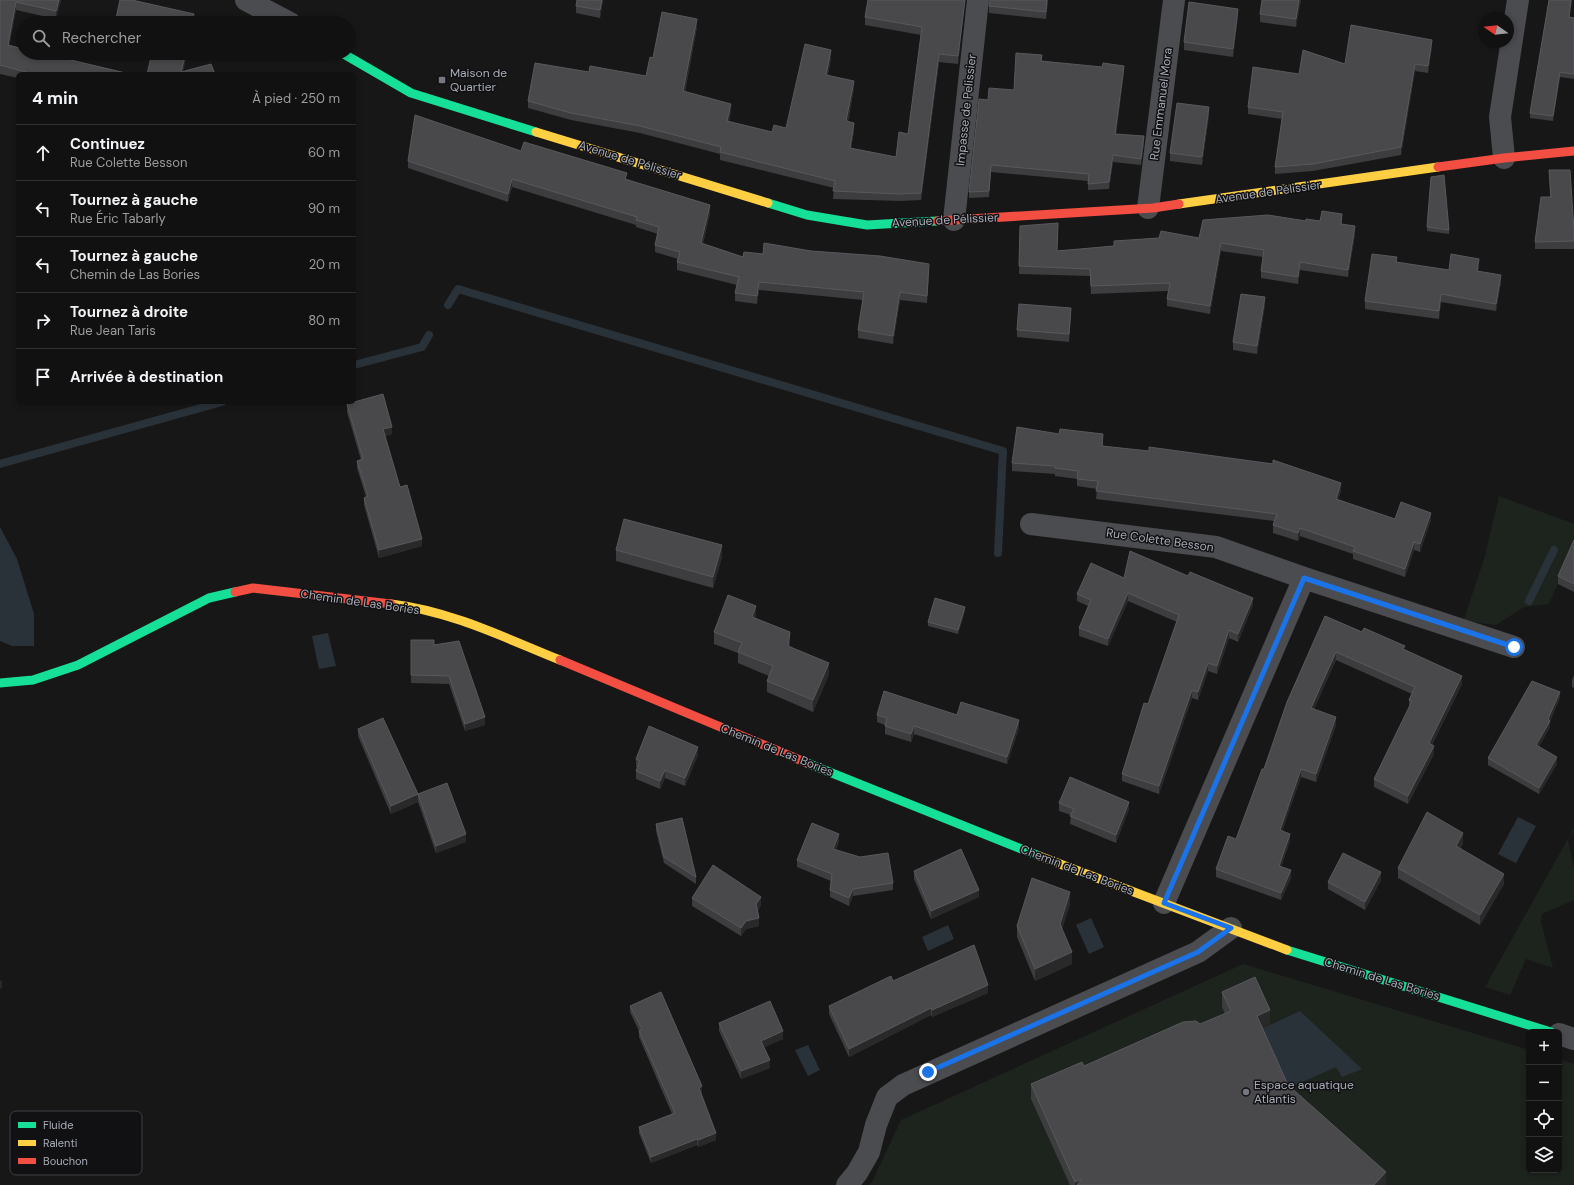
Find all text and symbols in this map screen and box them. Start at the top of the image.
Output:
north arrow [1478,12,1514,48]
search box [16,16,356,60]
icon: search [30,27,52,49]
text: Rechercher [62,28,141,48]
street label: Rue Emmanuel Mora [1146,47,1176,161]
street label: Impasse de Pelissier [952,53,980,167]
place label: Maison de Quartier [450,65,507,95]
marker: Maison de Quartier [437,75,447,85]
text: 4 min [32,87,78,109]
text: À pied · 250 m [252,90,340,107]
text: Continuez [70,134,145,154]
street label: Avenue de Pélissier [577,137,684,183]
icon: ahead [32,142,54,164]
text: 60 m [308,144,340,161]
text: Rue Colette Besson [70,154,187,171]
street label: Avenue de Pélissier [1214,177,1322,207]
text: Tournez à gauche [70,190,198,210]
icon: left [32,198,54,220]
text: 90 m [308,200,340,217]
street label: Avenue de Pélissier [891,209,999,231]
text: Rue Éric Tabarly [70,210,166,227]
text: Tournez à gauche [70,246,198,266]
icon: left [32,254,54,276]
text: 20 m [309,256,340,273]
text: Chemin de Las Bories [70,266,200,283]
text: Tournez à droite [70,302,188,322]
icon: right [32,310,54,332]
text: 80 m [308,312,340,329]
text: Rue Jean Taris [70,322,156,339]
icon: arrive [32,366,54,388]
text: Arrivée à destination [70,367,223,387]
street label: Rue Colette Besson [1105,525,1215,555]
street label: Chemin de Las Bories [299,586,421,618]
route start [1505,638,1523,656]
street label: Chemin de Las Bories [718,720,836,780]
street label: Chemin de Las Bories [1018,841,1136,899]
street label: Chemin de Las Bories [1322,954,1442,1004]
map controls [1526,1029,1562,1173]
button: + [1526,1029,1562,1065]
route end [919,1063,937,1081]
button: − [1526,1065,1562,1101]
place label: Espace aquatique Atlantis [1254,1077,1354,1107]
marker: Espace aquatique Atlantis [1241,1087,1251,1097]
button: locate [1526,1101,1562,1137]
legend [10,1111,142,1175]
text: Fluide [43,1118,73,1132]
text: Ralenti [43,1136,77,1150]
button: layers [1526,1137,1562,1173]
text: Bouchon [43,1154,88,1168]

